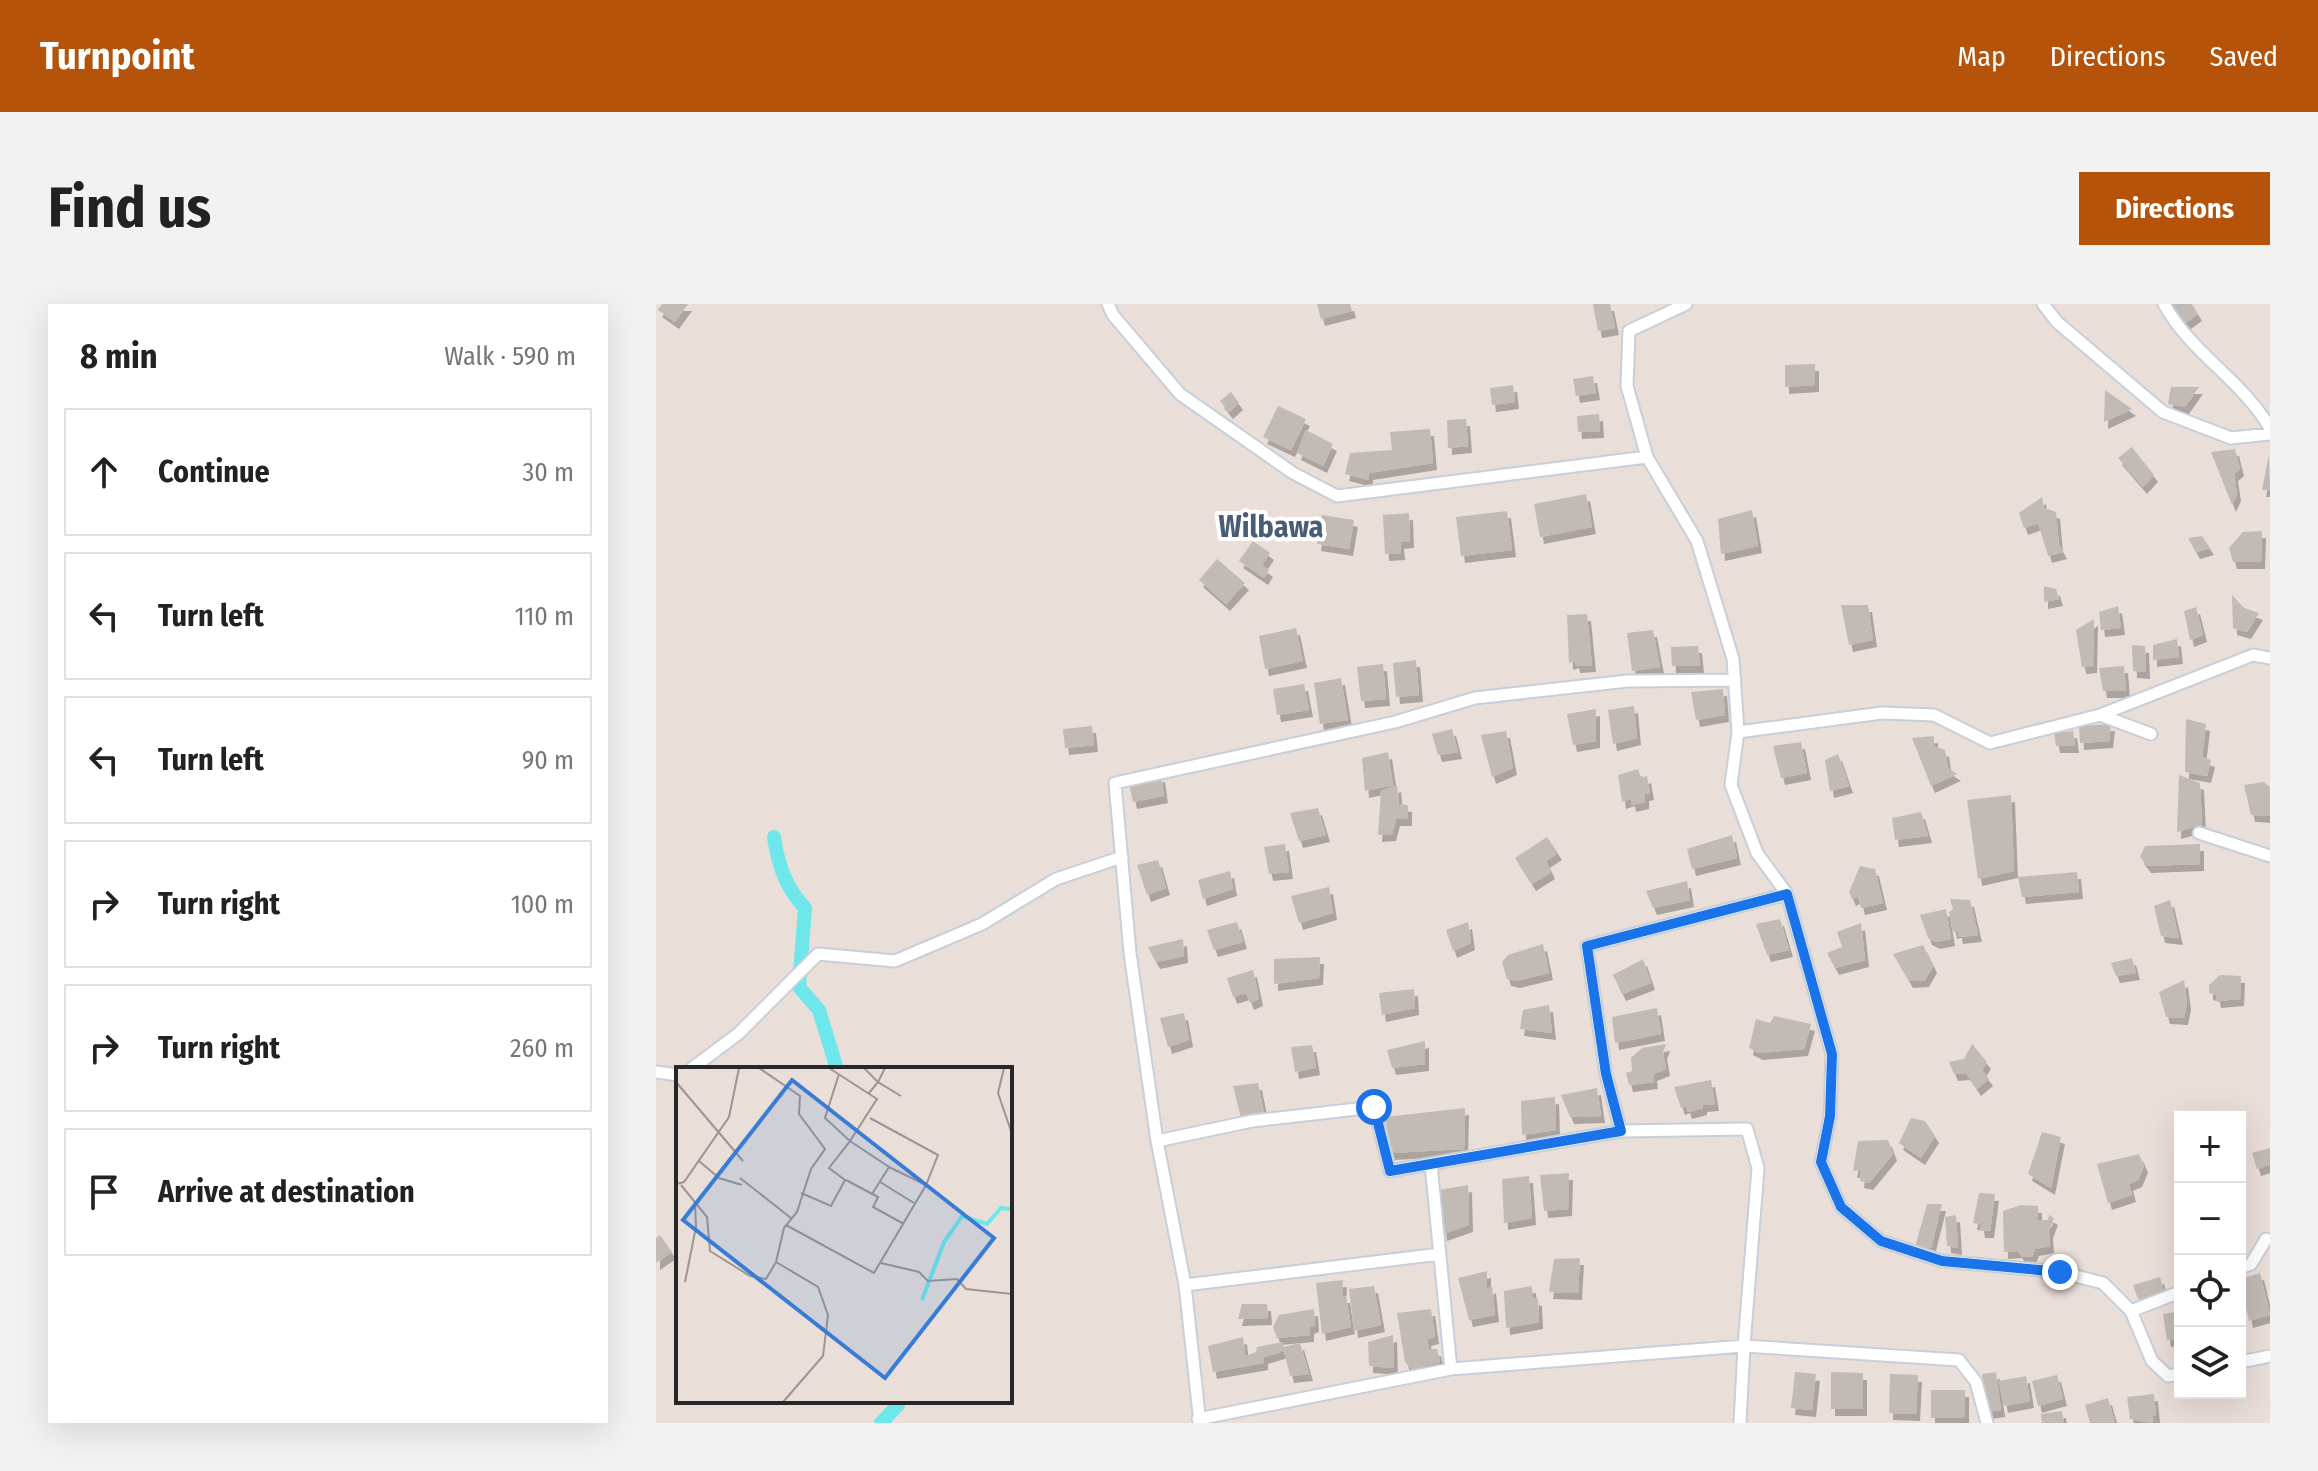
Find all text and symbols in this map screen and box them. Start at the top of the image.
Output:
text: Turnpoint [40,33,195,79]
text: Map [1957,40,2006,73]
text: Directions [2050,40,2166,73]
text: Saved [2210,40,2278,73]
button: Directions [2079,172,2270,245]
text: Find us [48,175,211,242]
text: 8 min [80,336,158,377]
text: Walk · 590 m [444,341,576,372]
icon: ahead [82,450,126,494]
text: Continue [158,454,270,490]
text: 30 m [523,457,574,488]
district label: Wilbawa [1219,509,1324,545]
icon: left [82,594,126,638]
text: Turn left [158,598,264,634]
text: 110 m [514,601,574,632]
icon: left [82,738,126,782]
text: Turn left [158,742,264,778]
text: 90 m [522,745,574,776]
icon: right [82,882,126,926]
text: Turn right [158,886,280,922]
text: 100 m [511,889,574,920]
icon: right [82,1026,126,1070]
text: Turn right [158,1030,280,1066]
text: 260 m [510,1033,574,1064]
inset map [676,1067,1012,1403]
route start [1356,1089,1392,1125]
map controls [2174,1111,2246,1399]
button: + [2174,1111,2246,1183]
icon: arrive [82,1170,126,1214]
text: Arrive at destination [158,1174,415,1210]
button: − [2174,1183,2246,1255]
route end [2042,1254,2078,1290]
button: locate [2174,1255,2246,1327]
button: layers [2174,1327,2246,1399]

